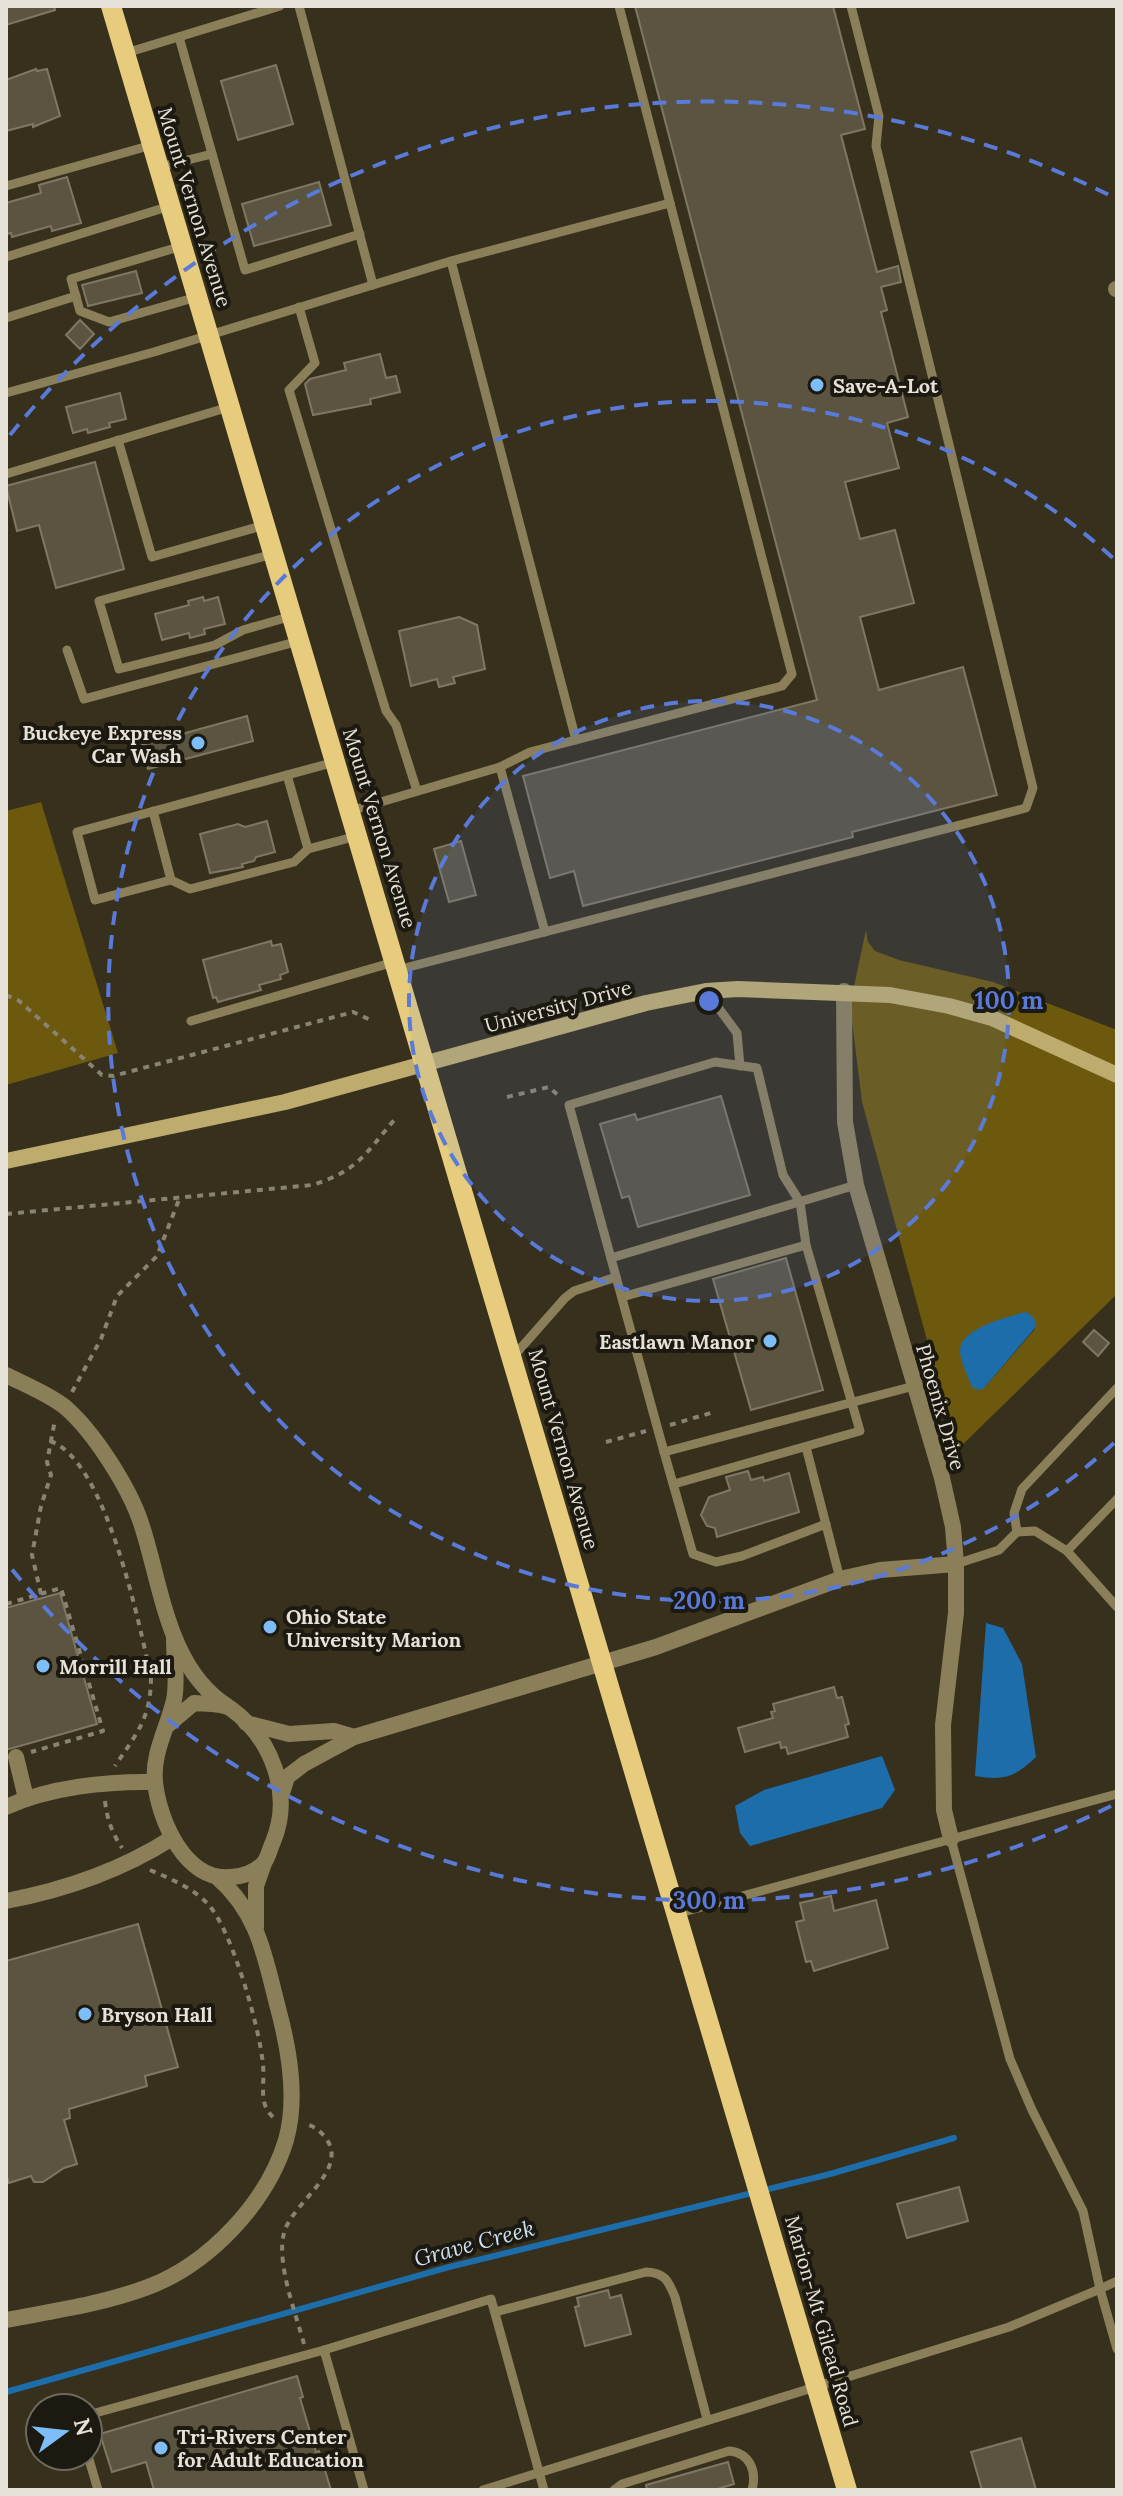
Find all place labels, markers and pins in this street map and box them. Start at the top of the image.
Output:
place label: Save-A-Lot [833,373,939,398]
marker: Save-A-Lot [808,376,826,394]
place label: Buckeye Express Car Wash [22,720,183,768]
marker: Buckeye Express Car Wash [189,734,207,752]
centre of rings [695,987,723,1015]
place label: Eastlawn Manor [599,1329,754,1354]
marker: Eastlawn Manor [761,1332,779,1350]
place label: Ohio State University Marion [286,1604,462,1652]
marker: Ohio State University Marion [261,1618,279,1636]
place label: Morrill Hall [59,1654,172,1679]
marker: Morrill Hall [34,1657,52,1675]
place label: Bryson Hall [101,2002,213,2027]
marker: Bryson Hall [76,2005,94,2023]
place label: Tri-Rivers Center for Adult Education [177,2424,364,2472]
marker: Tri-Rivers Center for Adult Education [152,2439,170,2457]

